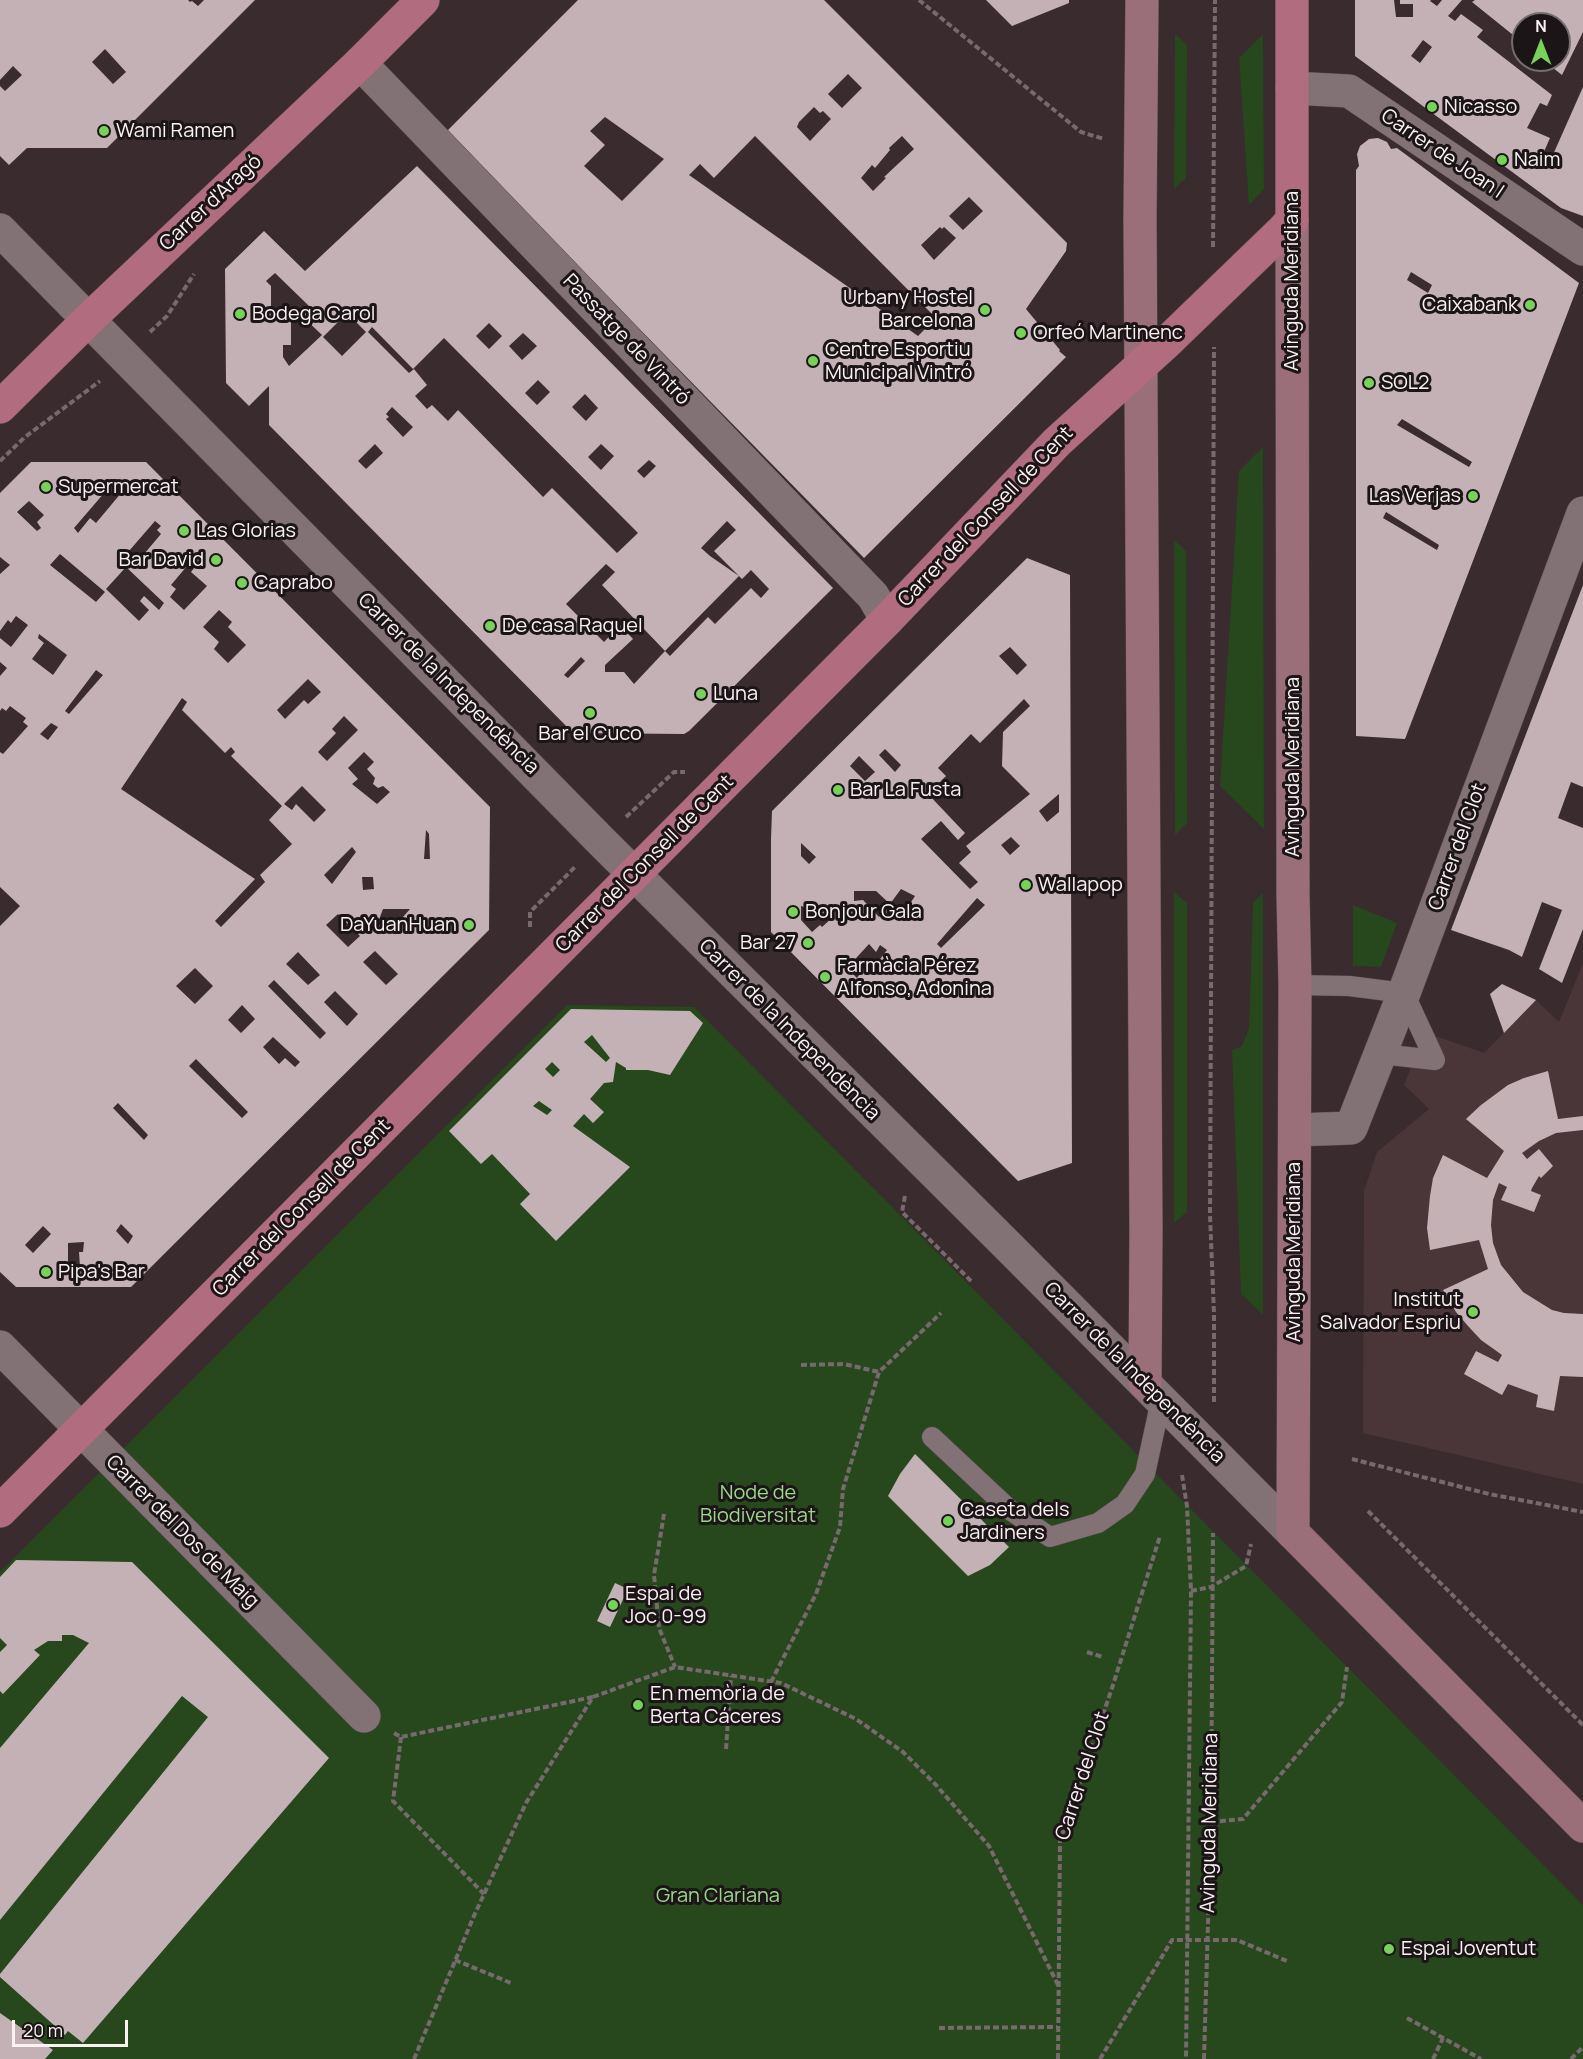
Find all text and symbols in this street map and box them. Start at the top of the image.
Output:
north arrow [1511,12,1571,72]
text: N [1535,15,1547,37]
place label: Nicasso [1444,95,1517,119]
marker: Nicasso [1425,100,1439,114]
street label: Carrer de Joan I [1376,104,1508,204]
place label: Wami Ramen [116,119,234,143]
marker: Wami Ramen [97,124,111,138]
place label: Naim [1514,148,1560,172]
street label: Carrer d'Aragó [155,150,267,256]
marker: Naim [1495,153,1509,167]
street label: Avinguda Meridiana [1280,191,1304,371]
street label: Passatge de Vintró [557,269,695,411]
place label: Urbany Hostel Barcelona [843,286,973,333]
place label: Caixabank [1422,293,1518,317]
marker: Caixabank [1523,298,1537,312]
place label: Bodega Carol [252,302,376,326]
marker: Urbany Hostel Barcelona [978,303,992,317]
marker: Bodega Carol [233,307,247,321]
place label: Orfeó Martinenc [1033,321,1183,345]
marker: Orfeó Martinenc [1014,326,1028,340]
place label: Centre Esportiu Municipal Vintró [825,338,972,385]
marker: Centre Esportiu Municipal Vintró [806,354,820,368]
place label: SOL2 [1381,371,1429,395]
marker: SOL2 [1362,376,1376,390]
street label: Carrer del Consell de Cent [894,422,1078,612]
place label: Supermercat [58,475,179,499]
marker: Supermercat [39,480,53,494]
place label: Las Verjas [1369,484,1461,508]
marker: Las Verjas [1466,489,1480,503]
place label: Las Glorias [196,519,296,543]
marker: Las Glorias [177,524,191,538]
place label: Bar David [119,548,204,572]
marker: Bar David [209,553,223,567]
place label: Caprabo [254,571,333,595]
marker: Caprabo [235,576,249,590]
street label: Carrer de la Independència [352,588,544,780]
place label: De casa Raquel [502,614,643,638]
marker: De casa Raquel [483,619,497,633]
street label: Avinguda Meridiana [1281,677,1305,857]
place label: Luna [713,682,758,706]
marker: Luna [694,687,708,701]
marker: Bar el Cuco [583,706,597,720]
place label: Bar el Cuco [538,722,642,746]
street label: Carrer del Consell de Cent [551,770,739,958]
place label: Bar La Fusta [850,778,961,802]
street label: Carrer del Clot [1424,780,1492,914]
marker: Bar La Fusta [831,783,845,797]
place label: Wallapop [1038,873,1123,897]
marker: Wallapop [1019,878,1033,892]
place label: Bonjour Gala [805,900,922,924]
marker: Bonjour Gala [786,905,800,919]
place label: DaYuanHuan [340,913,457,937]
marker: DaYuanHuan [462,918,476,932]
place label: Bar 27 [740,931,796,955]
street label: Carrer de la Independència [693,934,885,1126]
marker: Bar 27 [801,936,815,950]
place label: Farmàcia Pérez Alfonso, Adonina [837,954,992,1001]
marker: Farmàcia Pérez Alfonso, Adonina [818,970,832,984]
street label: Carrer del Consell de Cent [208,1114,396,1302]
street label: Avinguda Meridiana [1282,1162,1306,1342]
place label: Pipa's Bar [58,1260,145,1284]
marker: Pipa's Bar [39,1265,53,1279]
street label: Carrer de la Independència [1038,1277,1230,1469]
place label: Institut Salvador Espriu [1320,1288,1461,1335]
marker: Institut Salvador Espriu [1466,1305,1480,1319]
street label: Carrer del Dos de Maig [101,1451,263,1613]
park label: Node de Biodiversitat [700,1481,816,1528]
place label: Caseta dels Jardiners [960,1498,1069,1545]
marker: Caseta dels Jardiners [941,1514,955,1528]
place label: Espai de Joc 0-99 [625,1582,707,1629]
marker: Espai de Joc 0-99 [606,1598,620,1612]
place label: En memòria de Berta Cáceres [650,1682,785,1729]
marker: En memòria de Berta Cáceres [631,1698,645,1712]
street label: Carrer del Clot [1051,1709,1115,1843]
street label: Avinguda Meridiana [1196,1733,1224,1913]
park label: Gran Clariana [656,1884,780,1908]
place label: Espai Joventut [1401,1937,1536,1961]
marker: Espai Joventut [1382,1942,1396,1956]
scale bar [15,2008,130,2046]
text: 20 m [23,2018,63,2042]

